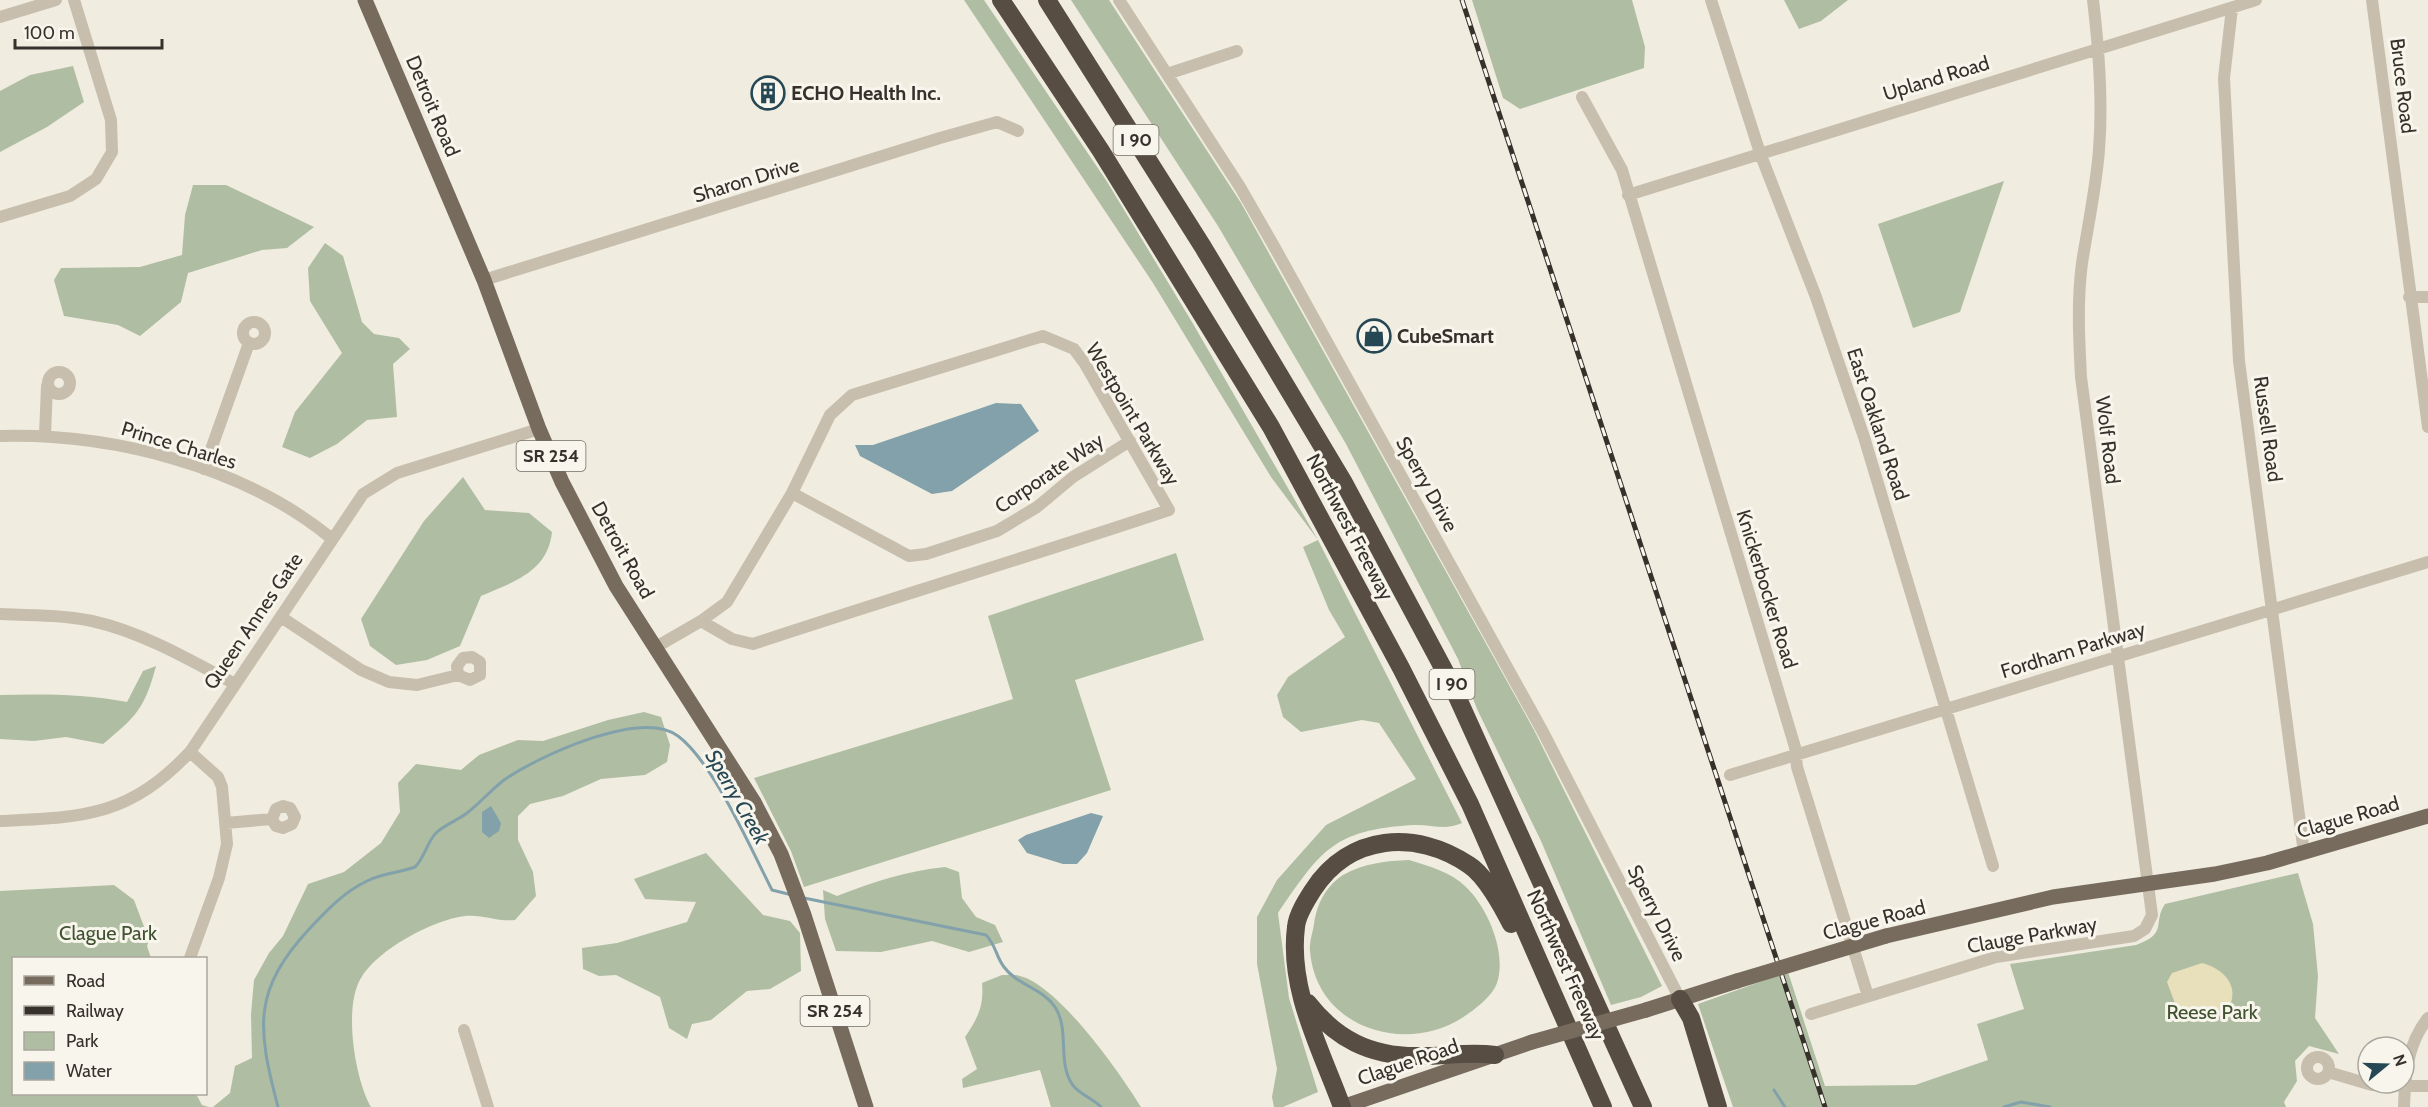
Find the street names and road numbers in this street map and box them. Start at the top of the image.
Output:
street label: Bruce Road [2385,37,2421,135]
street label: Upland Road [1880,50,1992,106]
street label: Detroit Road [401,52,465,160]
road number: I 90 [1114,125,1158,155]
street label: Sharon Drive [690,153,802,207]
street label: Westpoint Parkway [1081,338,1185,490]
street label: East Oakland Road [1842,345,1914,503]
street label: Russell Road [2249,375,2287,483]
street label: Wolf Road [2091,395,2125,485]
street label: Prince Charles [119,416,239,474]
street label: Corporate Way [990,428,1108,518]
street label: Sperry Drive [1391,432,1463,536]
road number: SR 254 [516,441,586,471]
street label: Northwest Freeway [1301,450,1399,604]
street label: Detroit Road [586,497,660,603]
street label: Knickerbocker Road [1731,507,1803,671]
street label: Queen Annes Gate [198,548,308,694]
street label: Fordham Parkway [1998,617,2148,683]
road number: I 90 [1430,669,1474,699]
street label: Clague Road [2294,791,2402,843]
street label: Sperry Drive [1622,861,1692,965]
street label: Northwest Freeway [1522,886,1610,1044]
street label: Clague Road [1820,895,1928,945]
street label: Clauge Parkway [1965,912,2099,958]
road number: SR 254 [800,996,870,1026]
street label: Clague Road [1354,1034,1462,1090]

